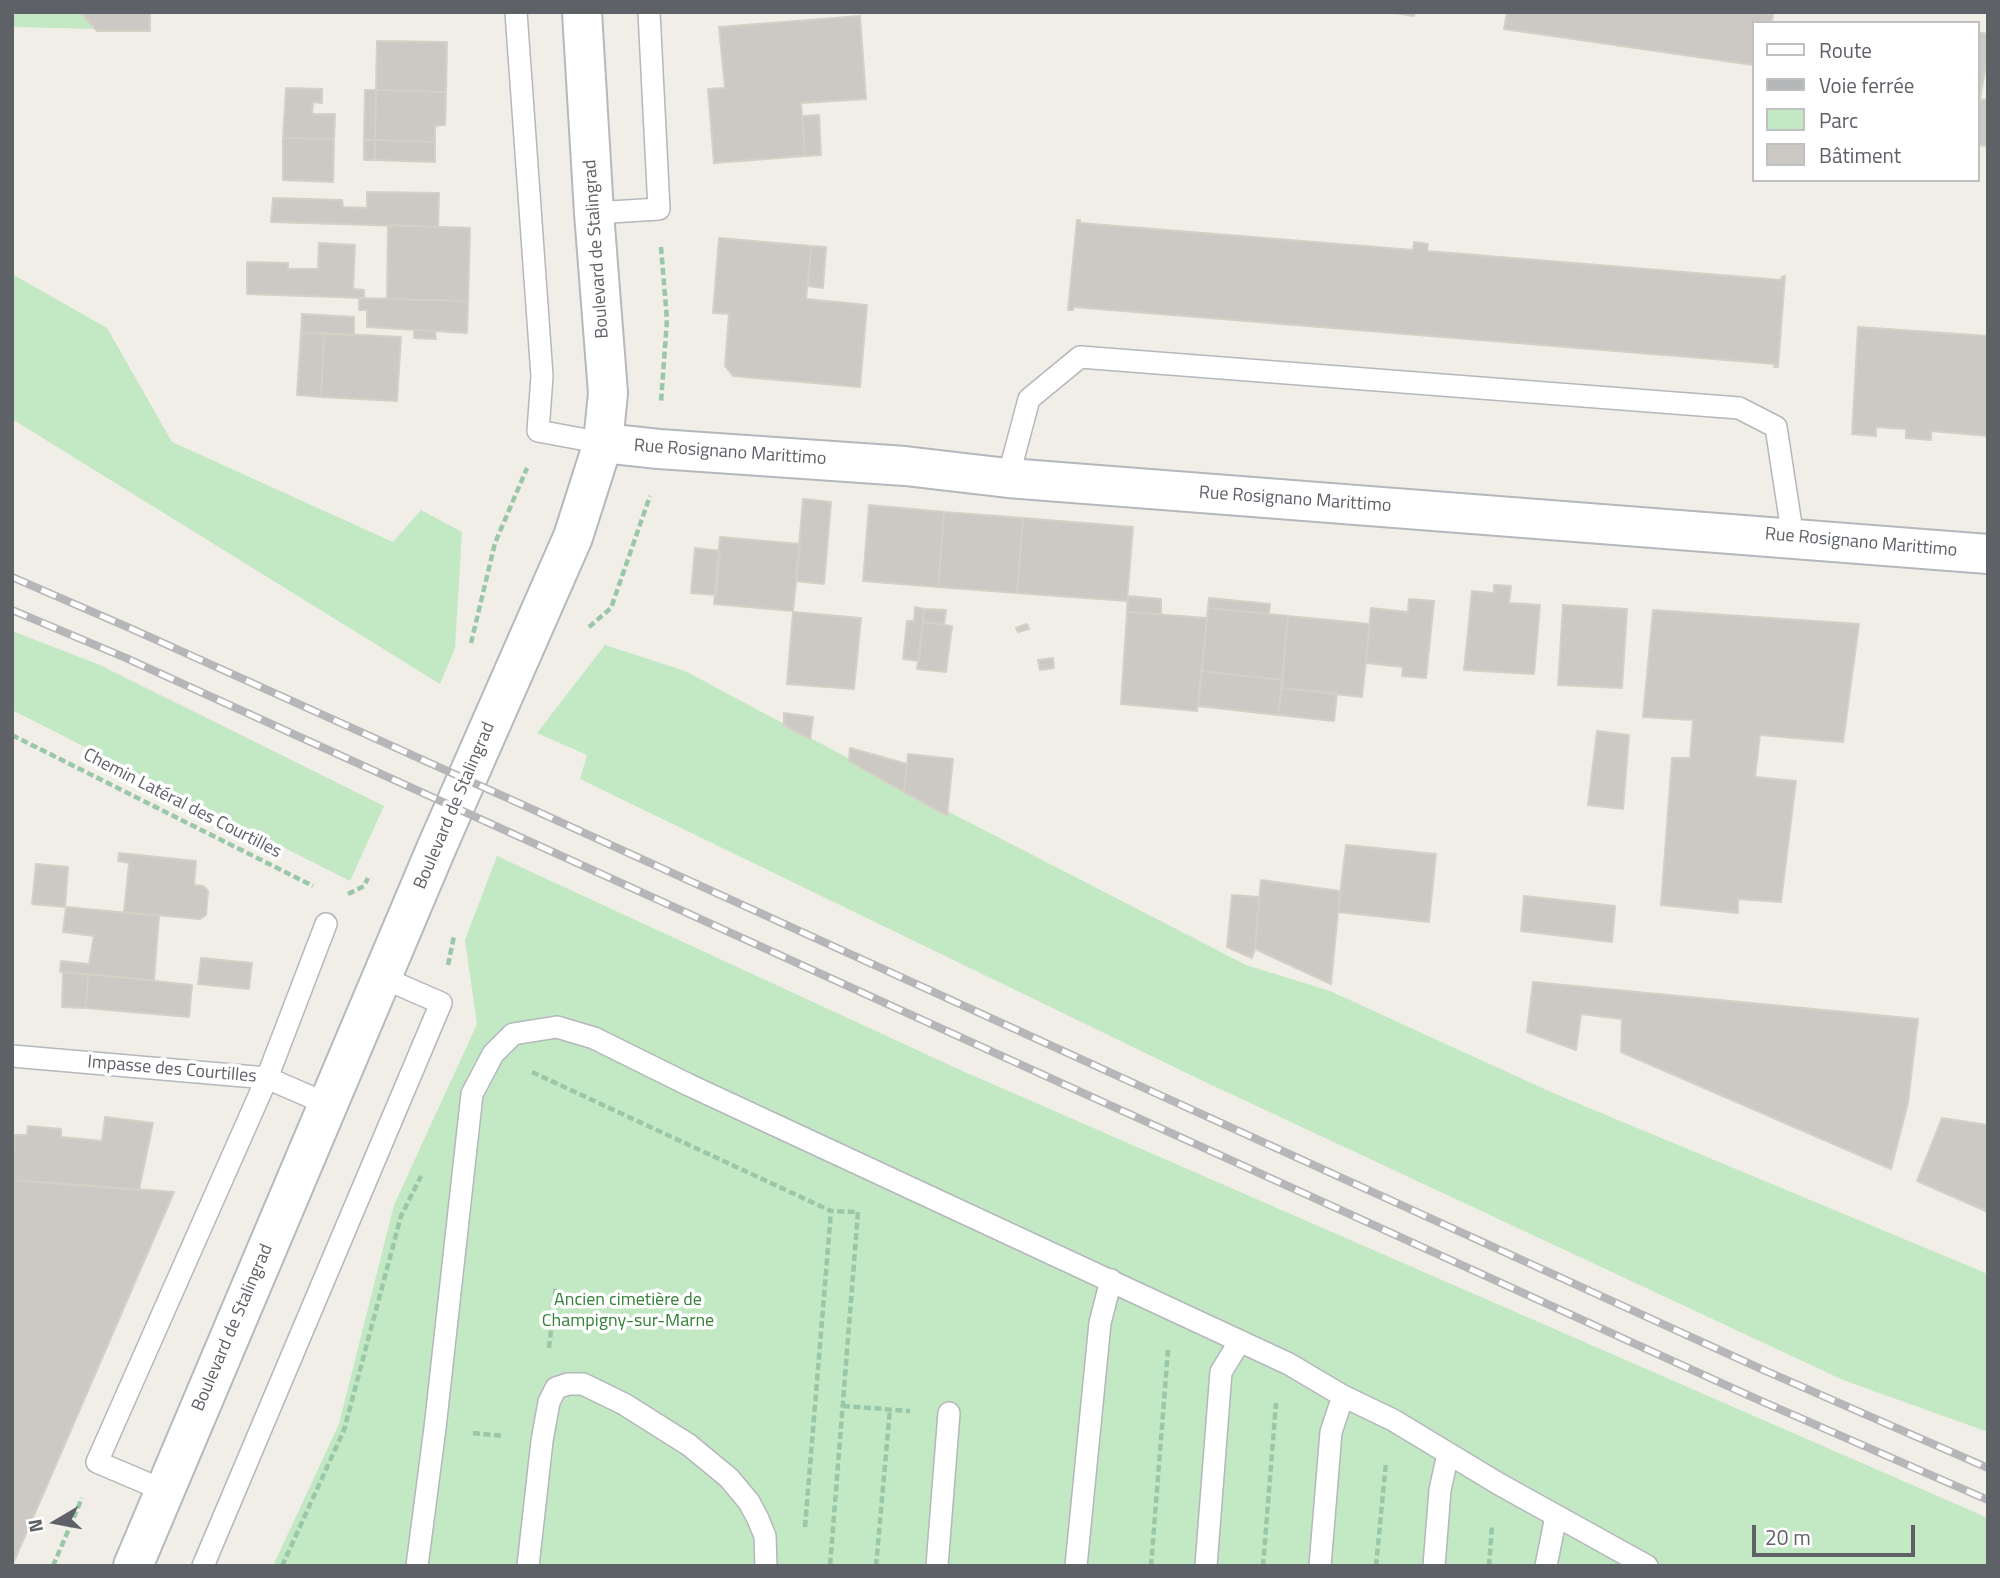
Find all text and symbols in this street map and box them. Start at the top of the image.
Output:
legend [1752,21,1979,182]
text: Route [1819,34,1872,66]
text: Voie ferrée [1819,69,1914,101]
text: Parc [1819,104,1858,136]
text: Bâtiment [1819,139,1901,171]
street label: Boulevard de Stalingrad [580,159,614,339]
street label: Rue Rosignano Marittimo [633,435,827,471]
street label: Rue Rosignano Marittimo [1198,482,1392,518]
street label: Rue Rosignano Marittimo [1764,524,1958,562]
street label: Boulevard de Stalingrad [410,719,500,893]
street label: Chemin Latéral des Courtilles [79,745,285,863]
street label: Impasse des Courtilles [87,1052,257,1088]
street label: Boulevard de Stalingrad [188,1241,278,1415]
park label: Ancien cimetière de Champigny-sur-Marne [542,1290,714,1332]
north arrow [21,1487,91,1557]
scale bar [1755,1512,1918,1556]
text: N [19,1517,50,1535]
text: 20 m [1765,1521,1811,1553]

